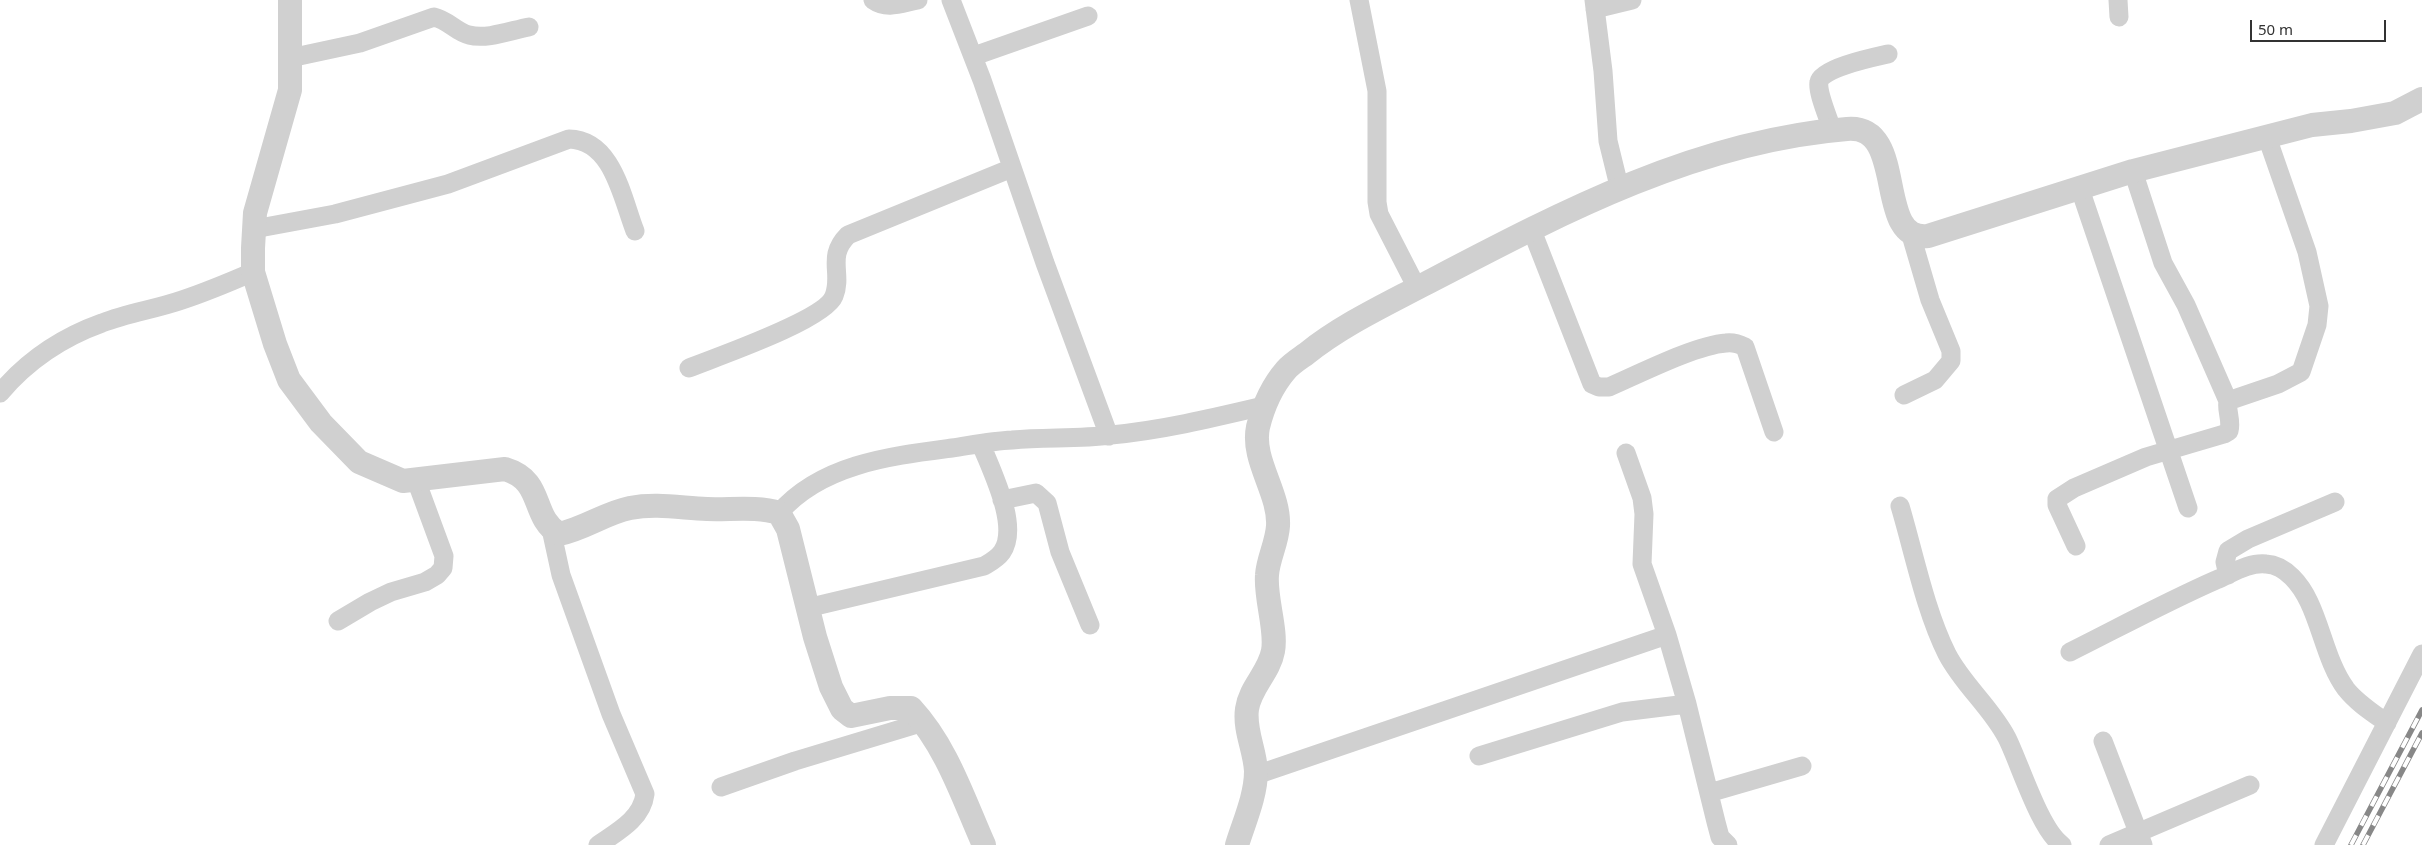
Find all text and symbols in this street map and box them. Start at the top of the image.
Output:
scale bar [2252,10,2388,42]
text: 50 m [2258,19,2293,39]

